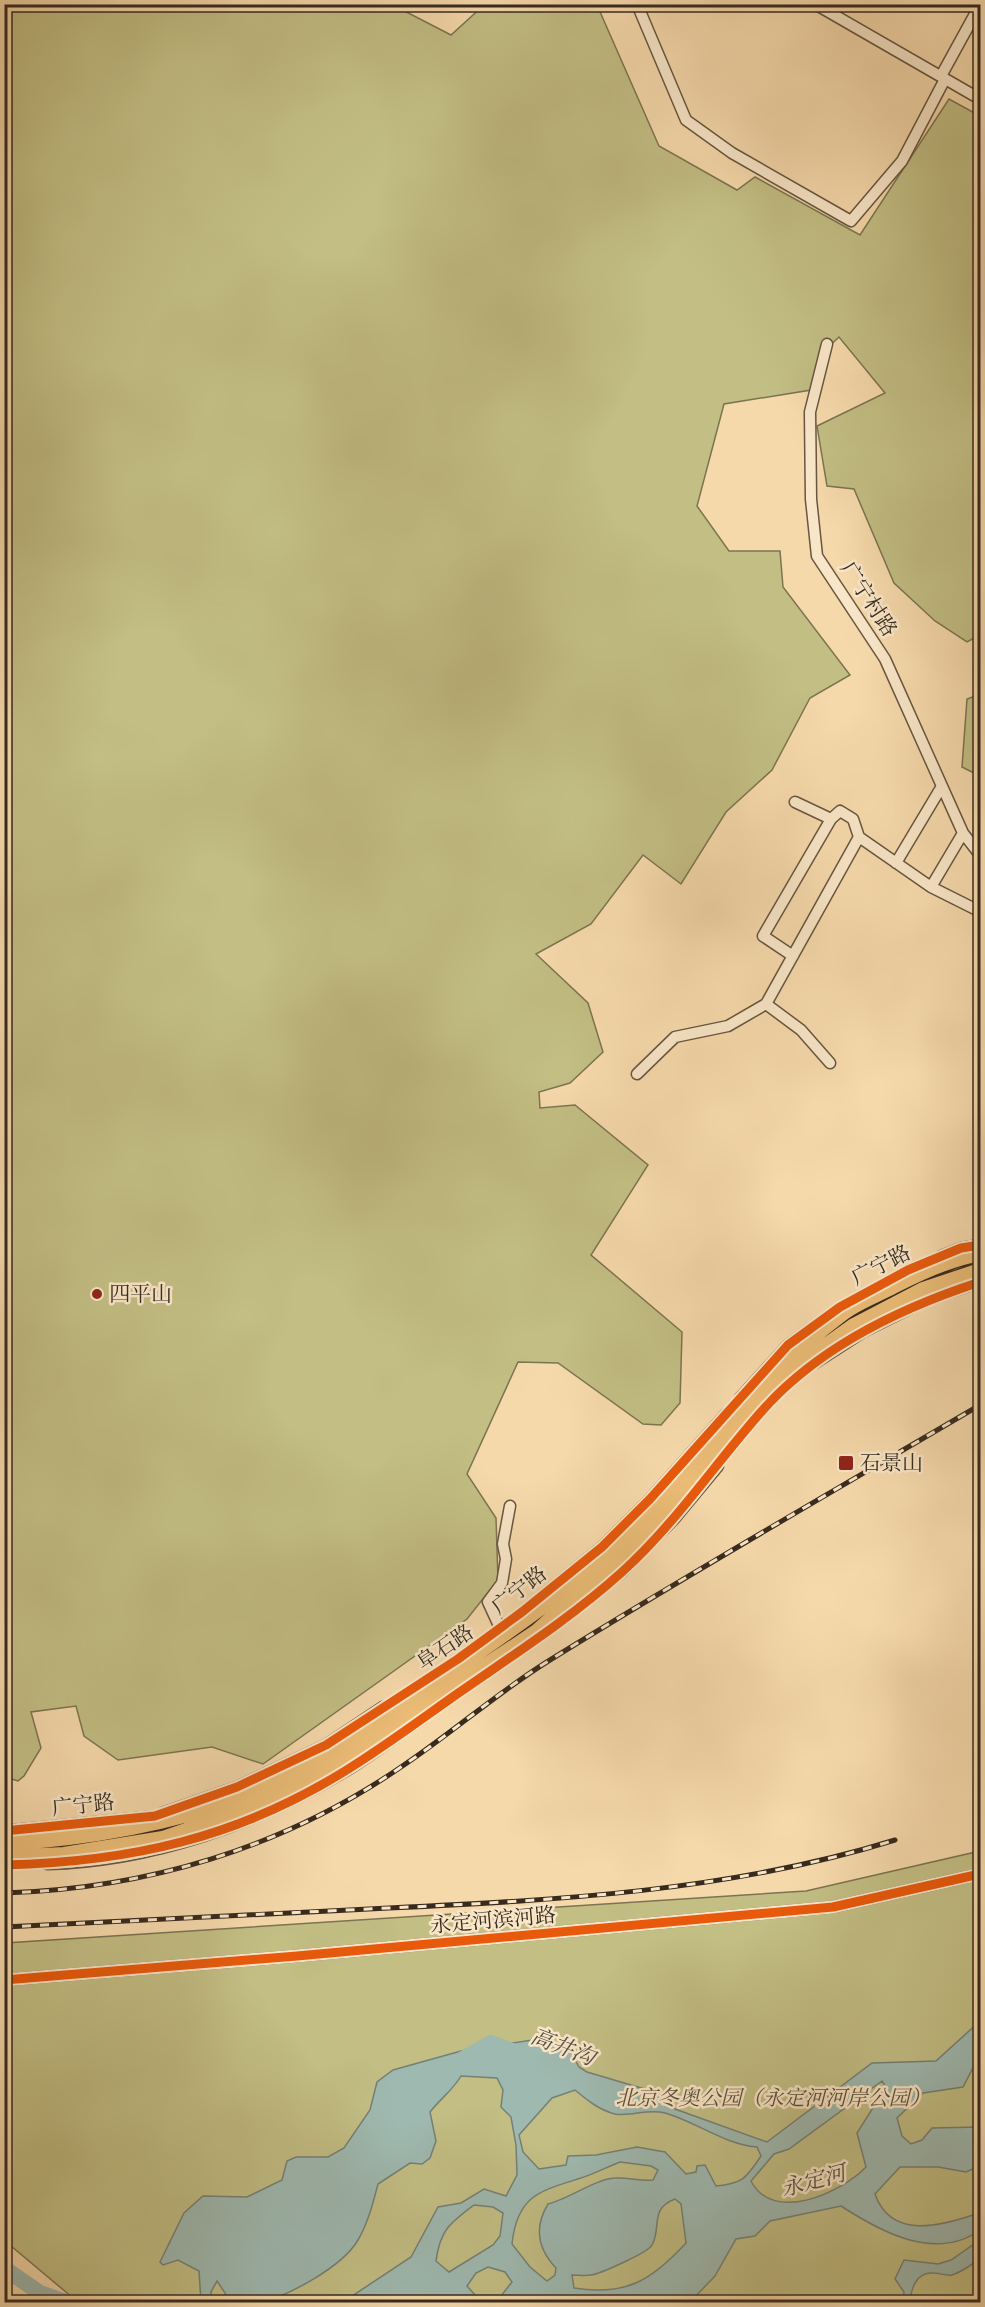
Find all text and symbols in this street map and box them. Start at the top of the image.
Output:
street label: 广宁村路 [833,557,903,643]
street label: 广宁路 [847,1239,916,1294]
place label: 四平山 [109,1281,172,1310]
marker: 四平山 [90,1287,104,1301]
place label: 石景山 [860,1450,923,1479]
marker: 石景山 [837,1454,855,1472]
street label: 广宁路 [486,1560,554,1622]
street label: 阜石路 [412,1619,480,1678]
street label: 广宁路 [50,1789,116,1824]
street label: 永定河滨河路 [429,1902,557,1941]
water label: 高井沟 [526,2022,601,2076]
park label: 北京冬奥公园（永定河河岸公园） [616,2085,931,2114]
water label: 永定河 [778,2158,853,2206]

